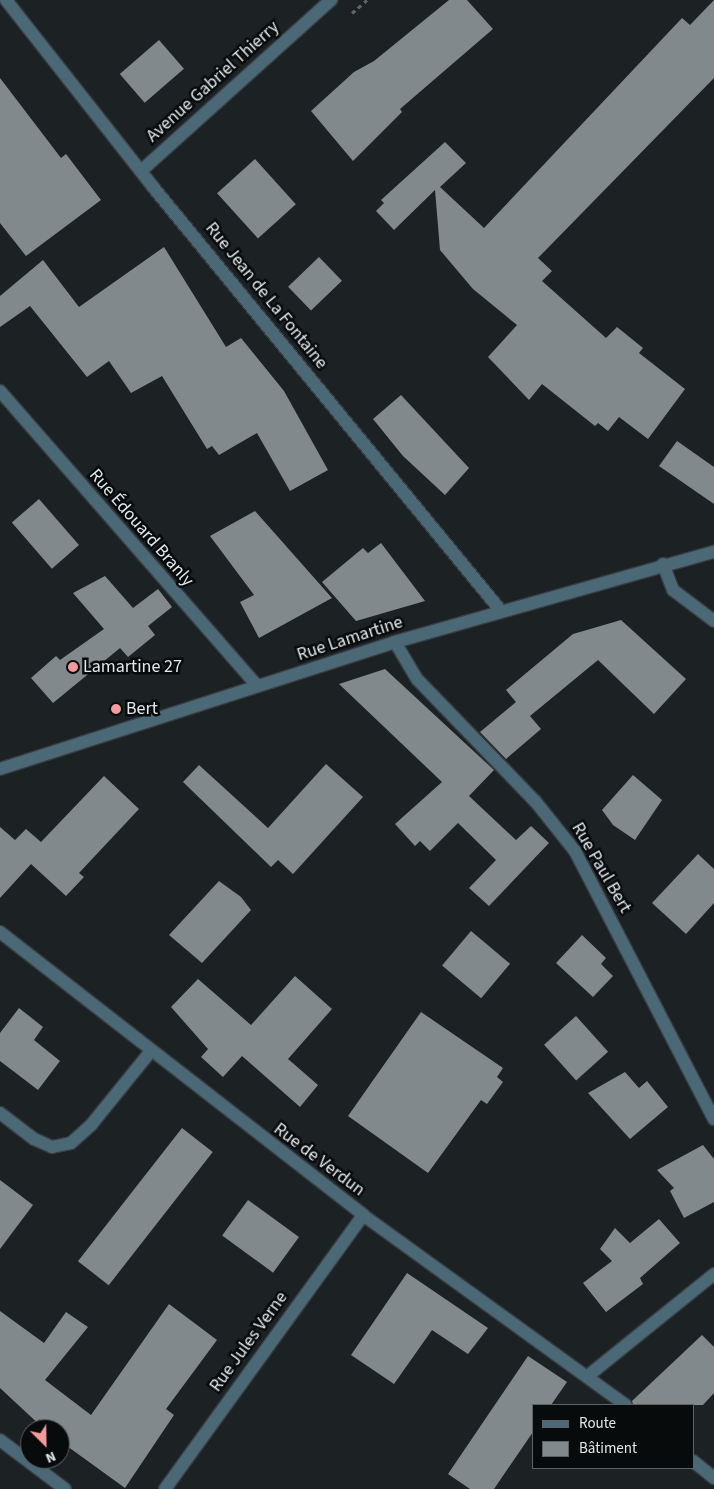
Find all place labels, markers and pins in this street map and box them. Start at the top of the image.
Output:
place label: Lamartine 27 [83,656,182,678]
marker: Lamartine 27 [67,661,79,673]
place label: Bert [126,698,158,720]
marker: Bert [110,703,122,715]

